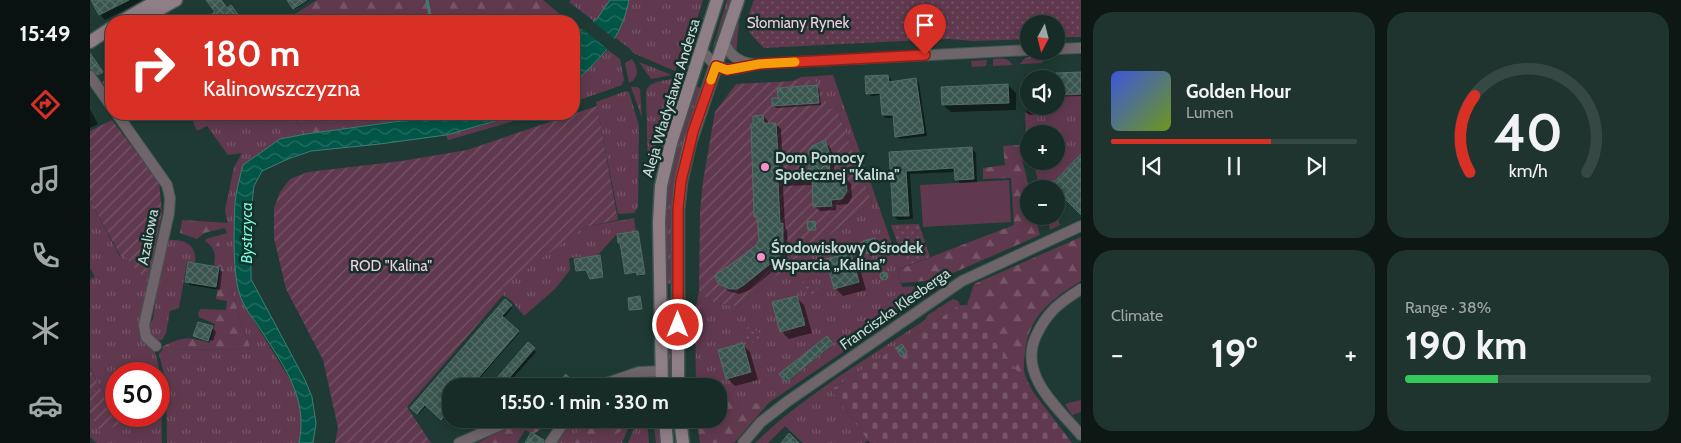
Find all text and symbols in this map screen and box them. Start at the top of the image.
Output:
pin [904,4,946,55]
icon: arrive [911,11,939,39]
park label: Słomiany Rynek [747,14,850,32]
north arrow [1020,15,1065,60]
map controls [1020,15,1065,225]
street label: Aleja Władysława Andersa [638,16,704,179]
text: 15:49 [20,20,70,47]
text: 180 m [203,32,300,75]
icon: right [120,35,185,100]
button: sound [1020,70,1065,115]
text: Kalinowszczyzna [203,75,360,102]
text: Golden Hour [1186,80,1291,103]
icon: directions [28,87,63,122]
text: 40 [1493,101,1563,164]
text: Lumen [1186,103,1233,122]
button: + [1020,125,1065,170]
place label: Dom Pomocy Społecznej "Kalina" [775,149,900,184]
icon: previous [1138,152,1166,180]
icon: pause [1220,152,1248,180]
icon: next [1302,152,1330,180]
text: km/h [1508,160,1548,181]
marker: Dom Pomocy Społecznej "Kalina" [759,161,771,173]
icon: music [28,162,63,197]
button: − [1020,180,1065,225]
water label: Bystrzyca [237,202,256,264]
street label: Azaliowa [134,207,162,266]
icon: phone [28,238,63,273]
place label: Środowiskowy Ośrodek Wsparcia „Kalina” [771,238,924,274]
marker: Środowiskowy Ośrodek Wsparcia „Kalina” [755,251,767,263]
park label: ROD "Kalina" [350,257,432,275]
street label: Franciszka Kleeberga [836,264,954,354]
position arrow [651,298,703,350]
text: Range · 38% [1405,298,1491,317]
text: Climate [1111,306,1163,325]
icon: climate [28,313,63,348]
text: 190 km [1405,322,1527,369]
text: 19° [1211,330,1257,377]
text: − [1111,337,1123,371]
text: + [1345,337,1357,371]
speed limit sign: 50 [105,362,170,427]
icon: car [28,388,63,423]
text: 15:50 · 1 min · 330 m [500,391,669,414]

